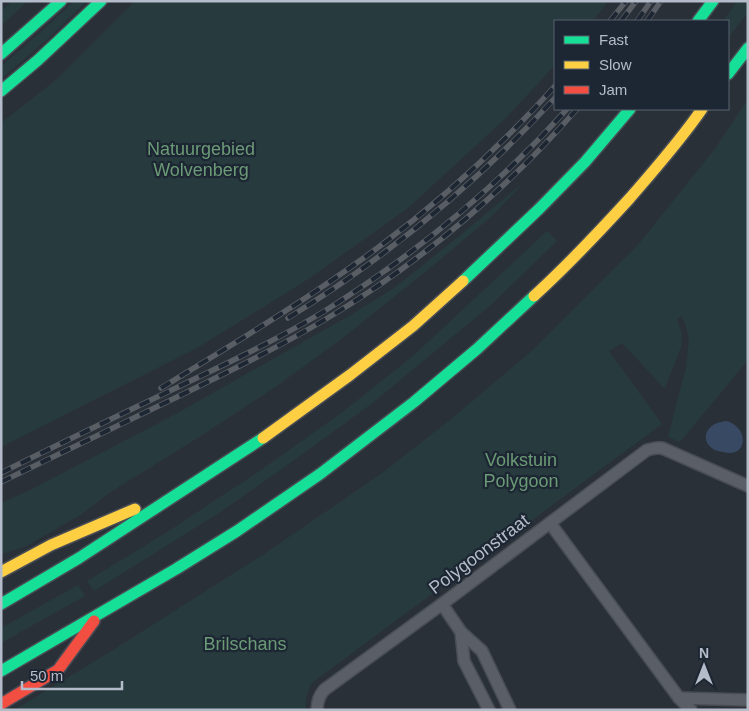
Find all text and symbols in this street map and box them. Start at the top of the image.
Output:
legend [554,20,729,110]
text: Fast [599,31,629,48]
text: Slow [599,56,632,73]
text: Jam [599,81,627,98]
park label: Natuurgebied Wolvenberg [147,139,255,180]
park label: Volkstuin Polygoon [483,450,559,491]
street label: Polygoonstraat [425,510,533,598]
park label: Brilschans [203,634,287,654]
north arrow [679,641,729,691]
text: N [699,645,709,661]
scale bar [22,658,122,690]
text: 50 m [30,667,63,684]

